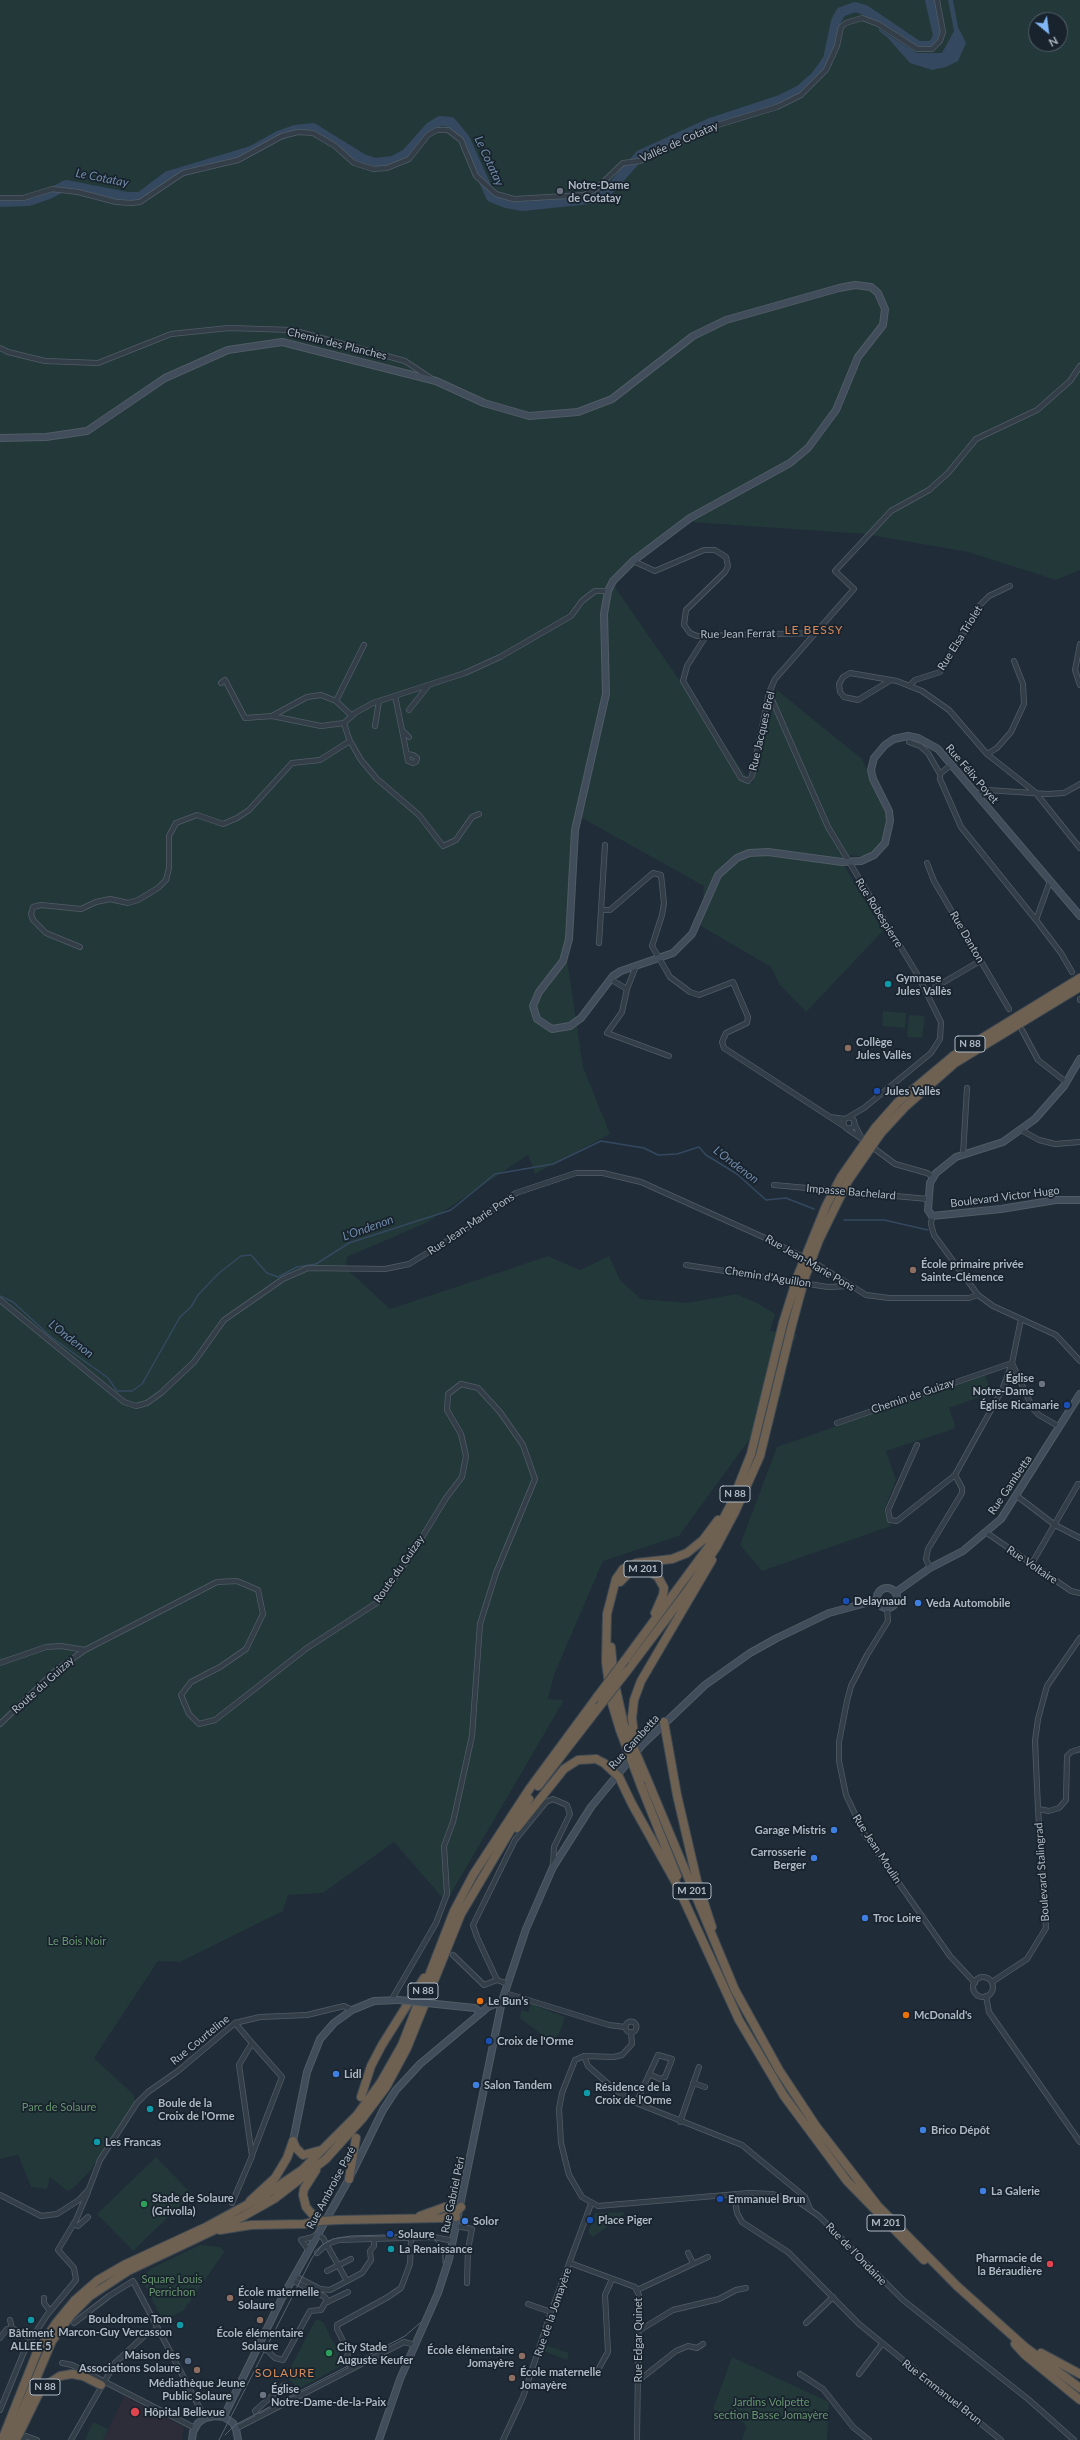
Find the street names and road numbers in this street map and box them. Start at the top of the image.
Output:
street label: Vallée de Cotatay [638,119,720,165]
street label: Chemin des Planches [286,325,388,363]
street label: Rue Elsa Triolet [935,603,985,673]
street label: Rue Jean Ferrat [700,627,776,641]
street label: Rue Jacques Brel [746,690,778,772]
street label: Rue Félix Poyet [943,742,1001,806]
street label: Rue Robespierre [852,876,906,950]
street label: Rue Danton [947,909,987,965]
road number: N 88 [955,1036,985,1052]
street label: Impasse Bachelard [806,1182,896,1202]
street label: Boulevard Victor Hugo [950,1184,1060,1210]
street label: Rue Jean-Marie Pons [425,1190,517,1258]
street label: Rue Jean-Marie Pons [763,1232,857,1294]
street label: Chemin d'Aguillon [724,1264,812,1290]
street label: Chemin de Guizay [870,1376,956,1416]
street label: Rue Gambetta [985,1453,1035,1517]
road number: N 88 [720,1486,750,1502]
street label: Route du Guizay [371,1533,427,1605]
street label: Rue Voltaire [1004,1543,1060,1587]
road number: M 201 [624,1561,662,1577]
street label: Route du Guizay [9,1654,77,1716]
street label: Rue Gambetta [606,1712,662,1772]
street label: Rue Jean Moulin [850,1812,904,1886]
street label: Boulevard Stalingrad [1032,1822,1052,1922]
road number: M 201 [673,1883,711,1899]
road number: N 88 [408,1983,438,1999]
street label: Rue Courteline [168,2012,232,2068]
street label: Rue Ambroise Paré [304,2144,358,2232]
street label: Rue Gabriel Péri [438,2156,468,2234]
road number: M 201 [867,2215,905,2231]
street label: Rue de l'Ondaine [823,2220,889,2288]
street label: Rue de la Jomayère [532,2266,574,2358]
street label: Rue Edgar Quinet [631,2297,645,2383]
street label: Rue Emmanuel Brun [899,2357,985,2427]
road number: N 88 [30,2379,60,2395]

